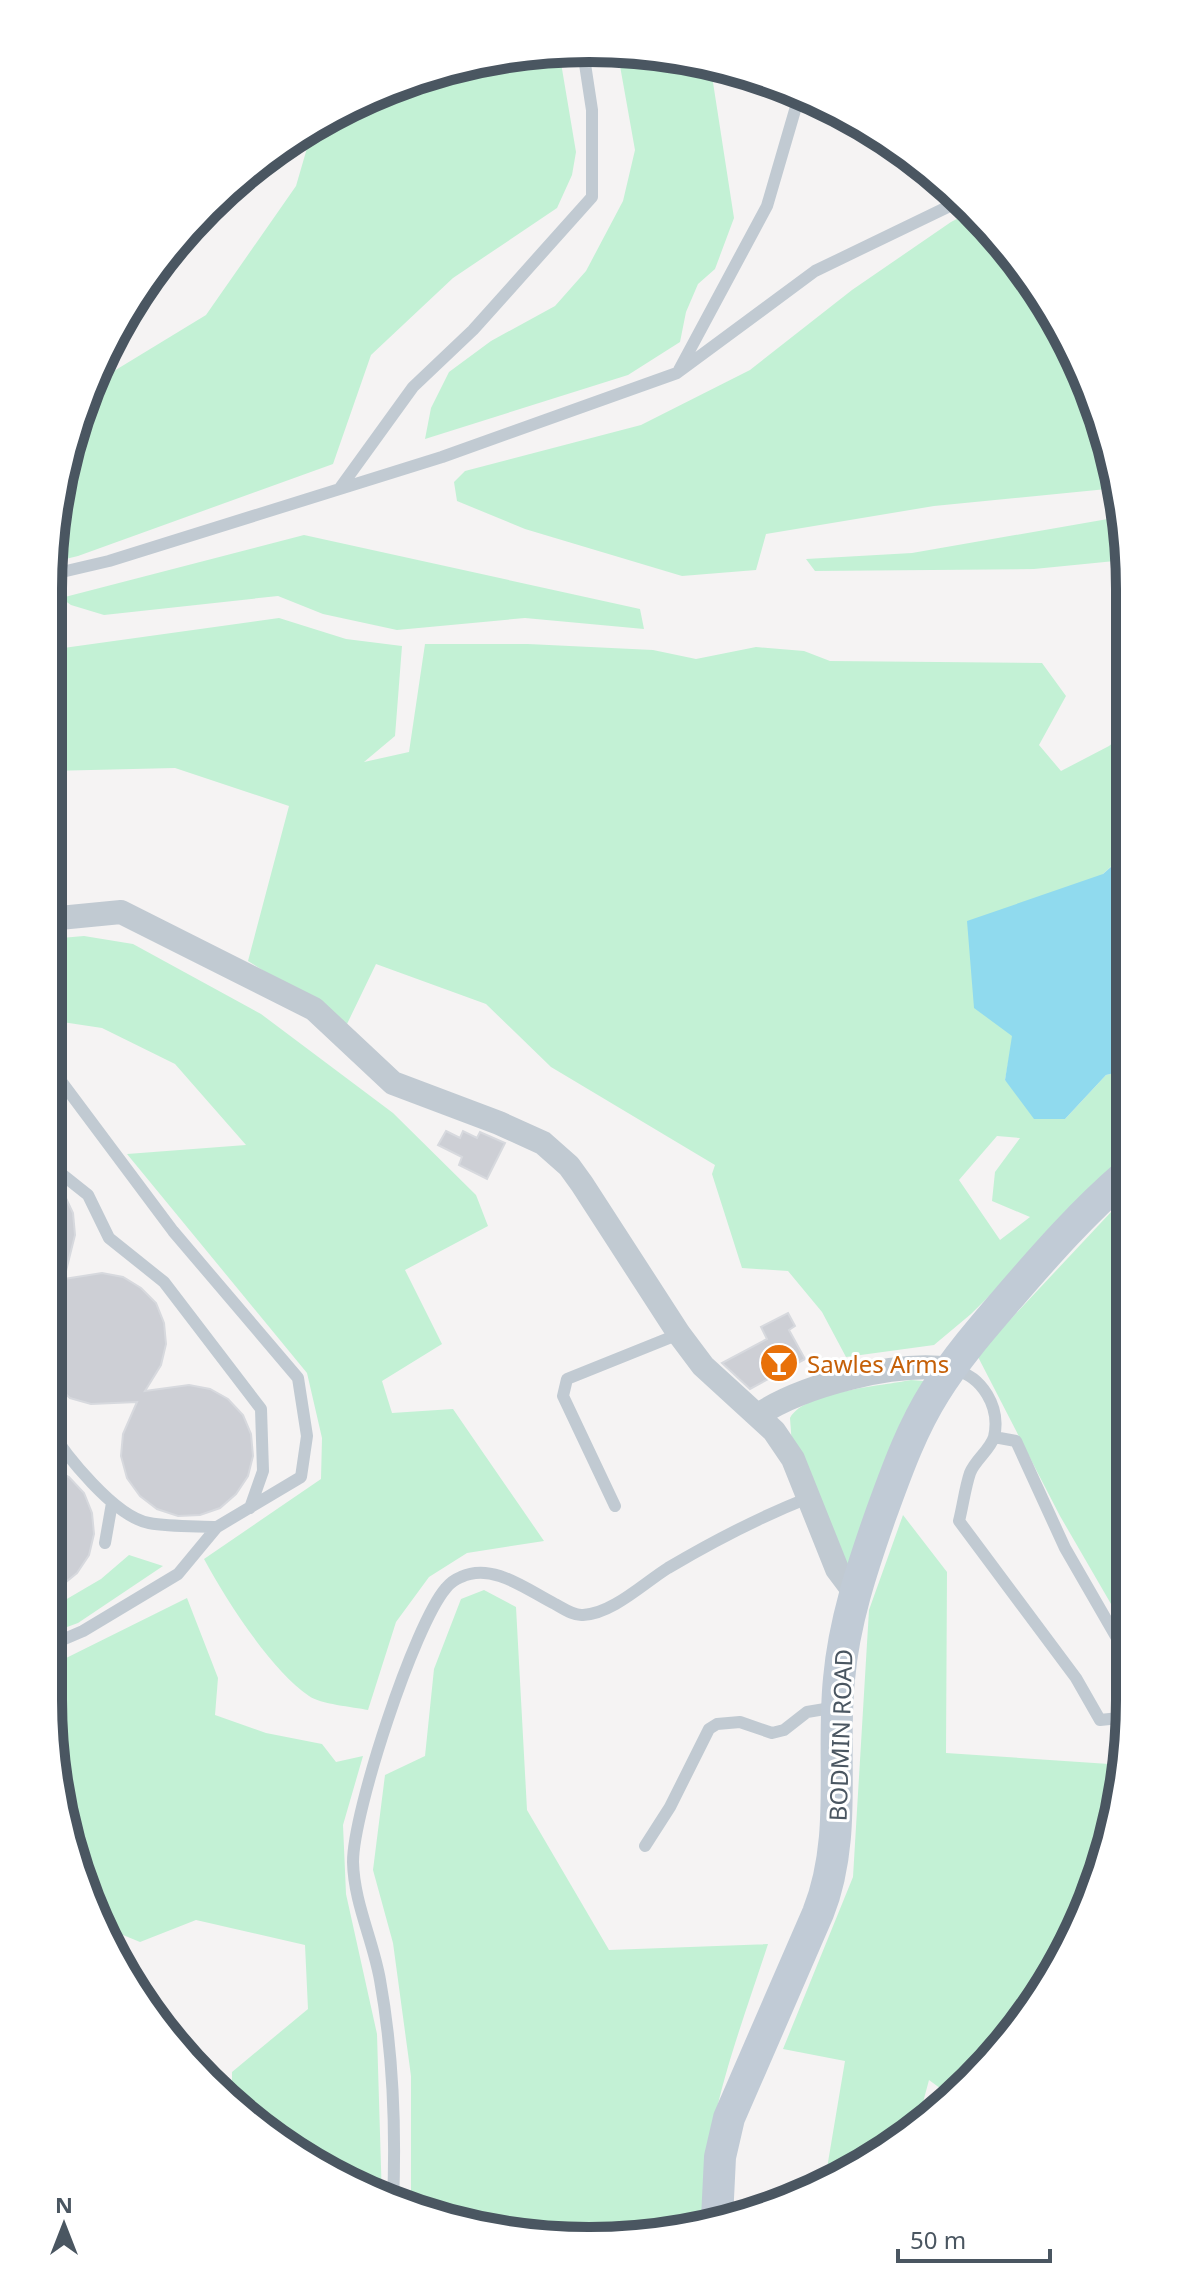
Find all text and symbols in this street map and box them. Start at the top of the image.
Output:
bar icon: Sawles Arms [758,1342,800,1384]
place label: Sawles Arms [807,1347,949,1380]
street label: BODMIN ROAD [821,1648,859,1822]
north arrow [24,2185,104,2265]
text: N [55,2189,73,2219]
scale bar [898,2213,1050,2263]
text: 50 m [910,2223,966,2256]

